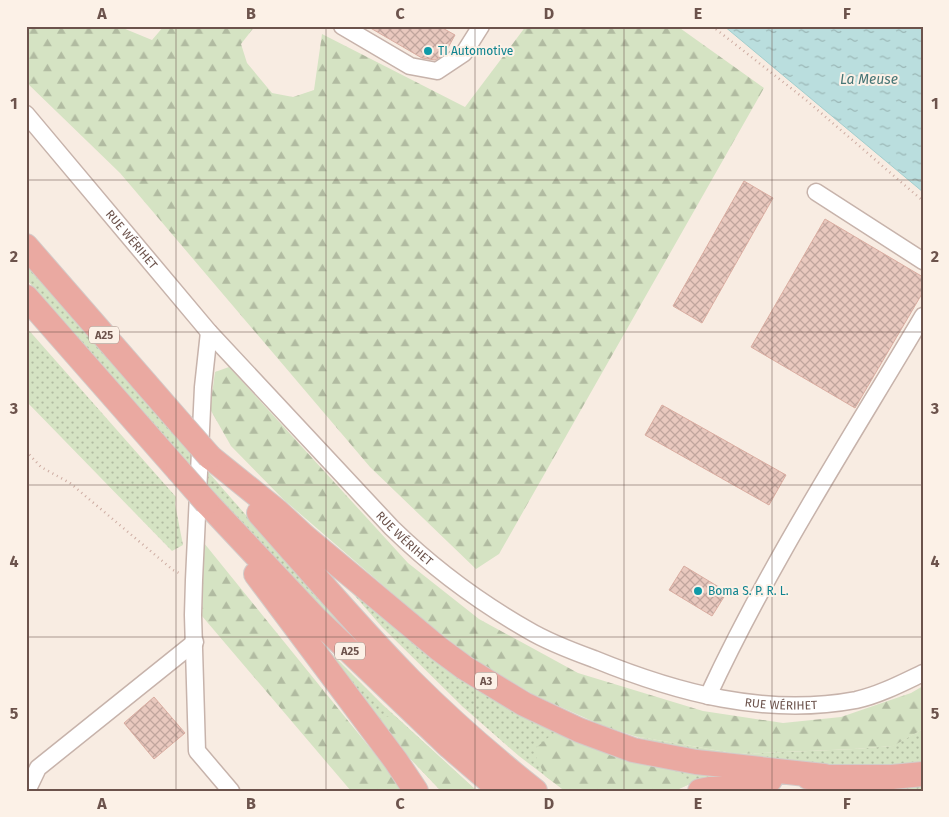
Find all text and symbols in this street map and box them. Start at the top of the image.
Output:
text: A [96,4,107,23]
text: B [246,4,256,23]
text: C [395,4,405,23]
text: D [544,4,554,23]
text: E [694,4,702,23]
text: F [843,4,851,23]
place label: TI Automotive [438,44,513,58]
marker: TI Automotive [422,45,434,57]
water label: La Meuse [840,71,898,88]
text: 1 [10,94,18,113]
text: 1 [931,94,939,113]
street label: RUE WÉRIHET [103,207,161,273]
text: 2 [10,247,18,266]
text: 2 [931,247,939,266]
road number: A25 [89,326,119,344]
text: 3 [9,399,18,418]
text: 3 [930,399,939,418]
street label: RUE WÉRIHET [373,509,436,569]
text: 4 [9,552,19,571]
text: 4 [930,552,940,571]
place label: Boma S. P. R. L. [708,584,789,598]
marker: Boma S. P. R. L. [692,585,704,597]
road number: A25 [335,642,365,659]
road number: A3 [475,672,497,689]
street label: RUE WÉRIHET [744,695,819,713]
text: 5 [10,704,19,723]
text: 5 [931,704,940,723]
text: A [96,794,107,813]
text: B [246,794,256,813]
text: C [395,794,405,813]
text: D [544,794,554,813]
text: E [694,794,702,813]
text: F [843,794,851,813]

